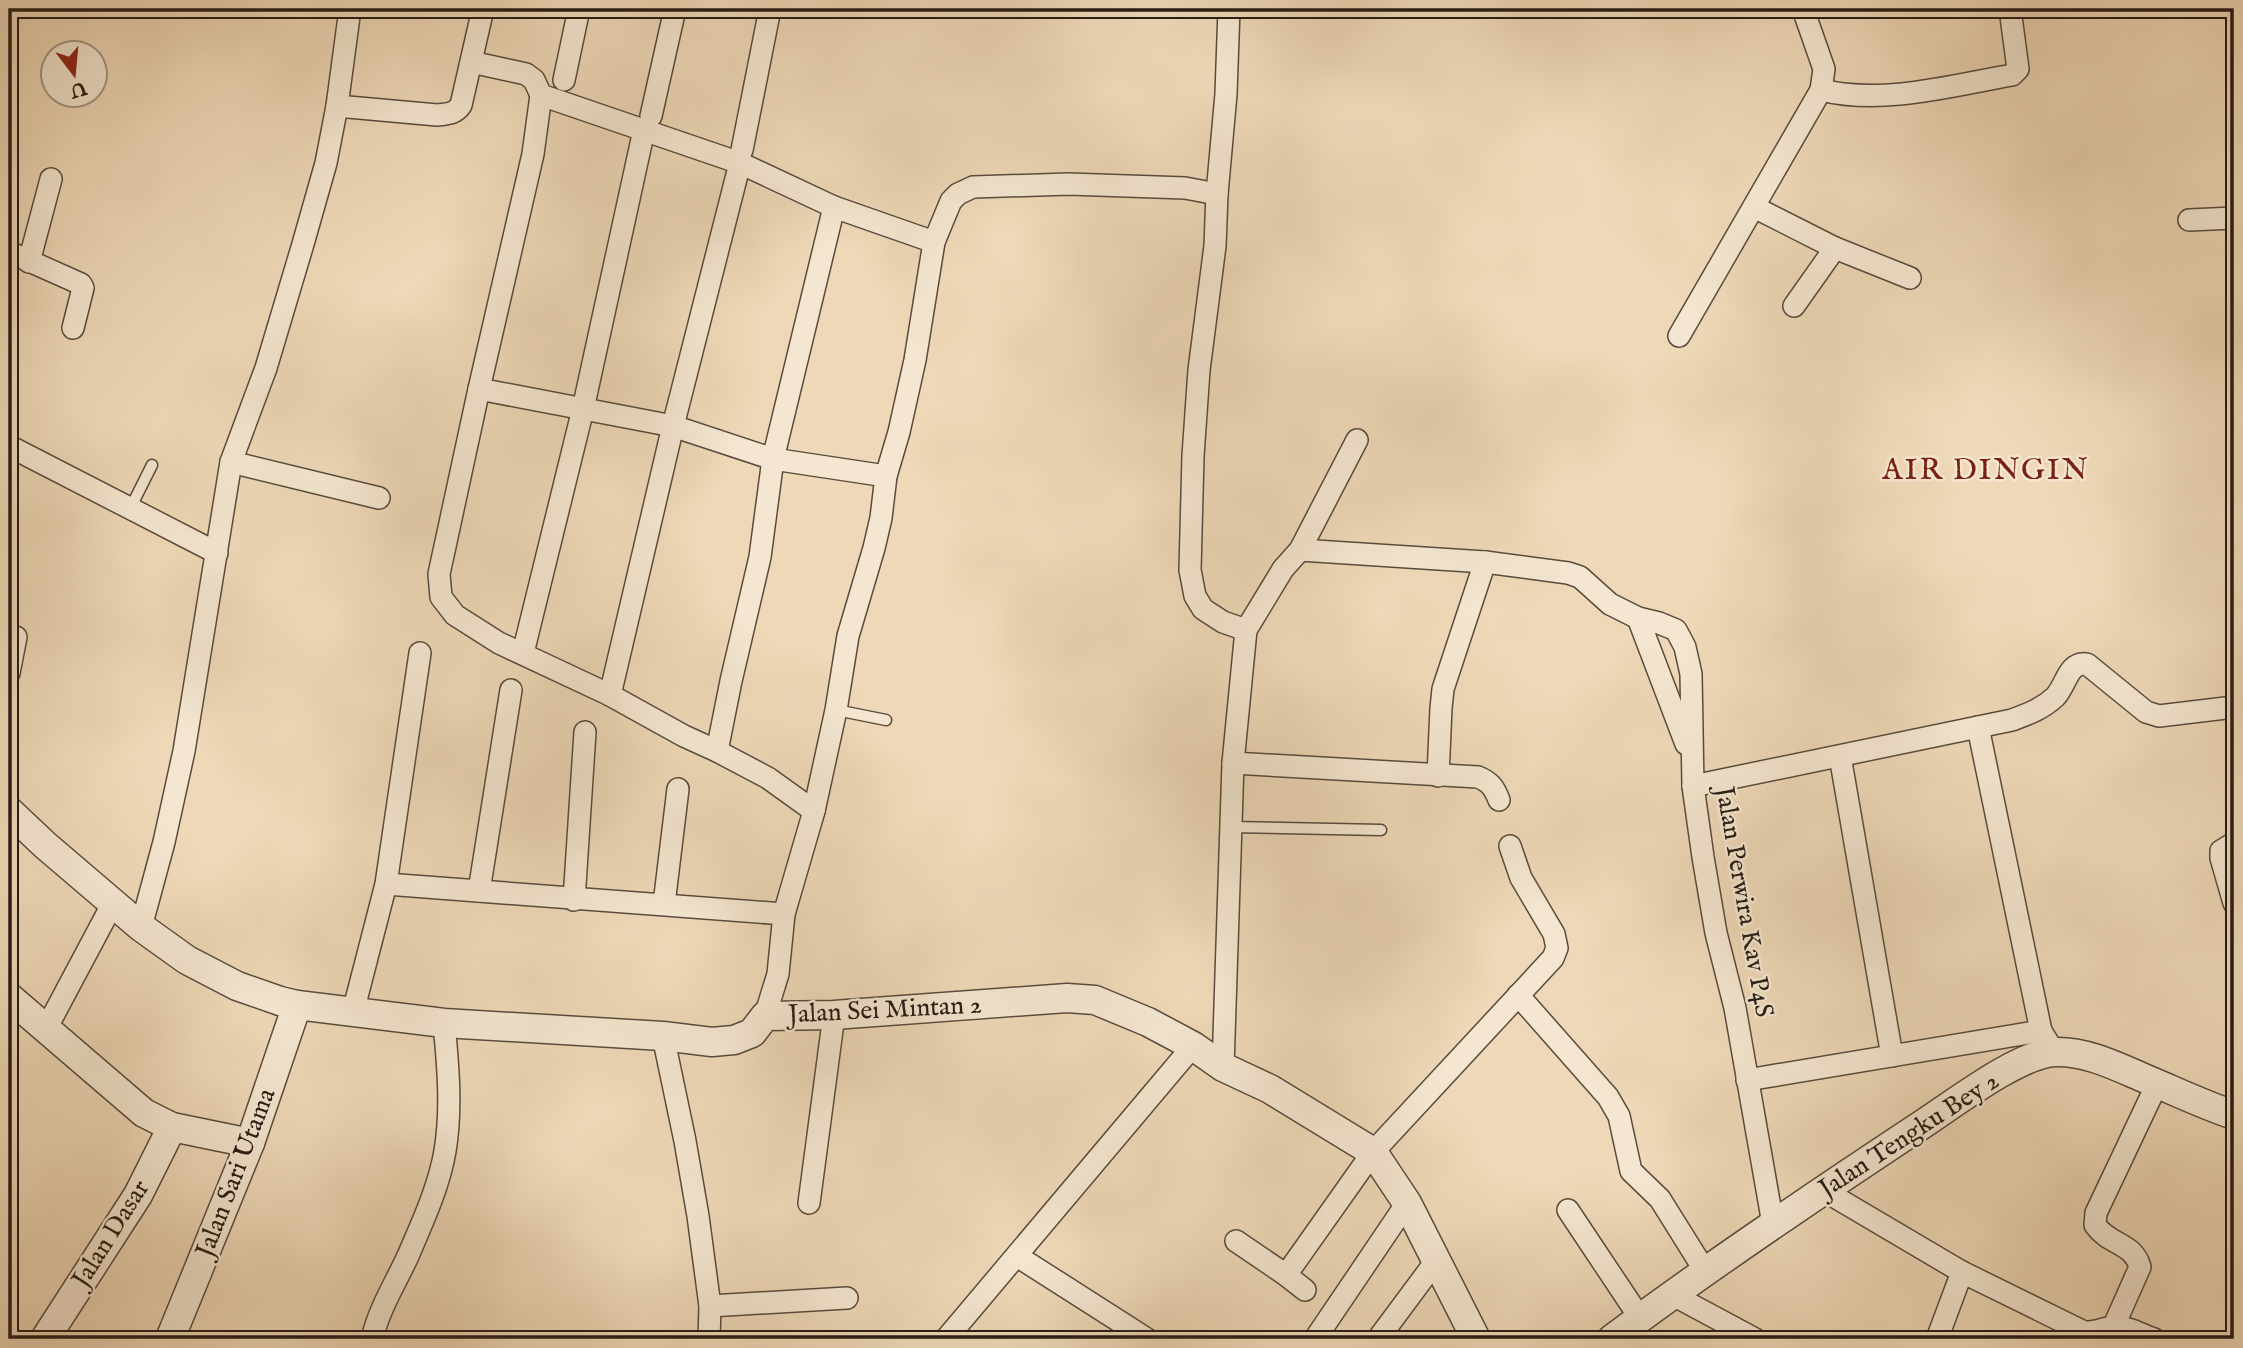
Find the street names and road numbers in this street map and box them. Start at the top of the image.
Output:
street label: Jalan Perwira Kav P4S [1707,781,1781,1020]
street label: Jalan Sei Mintan 2 [784,988,983,1032]
street label: Jalan Tengku Bey 2 [1810,1064,2005,1207]
street label: Jalan Sari Utama [188,1083,284,1265]
street label: Jalan Dasar [63,1174,157,1297]

